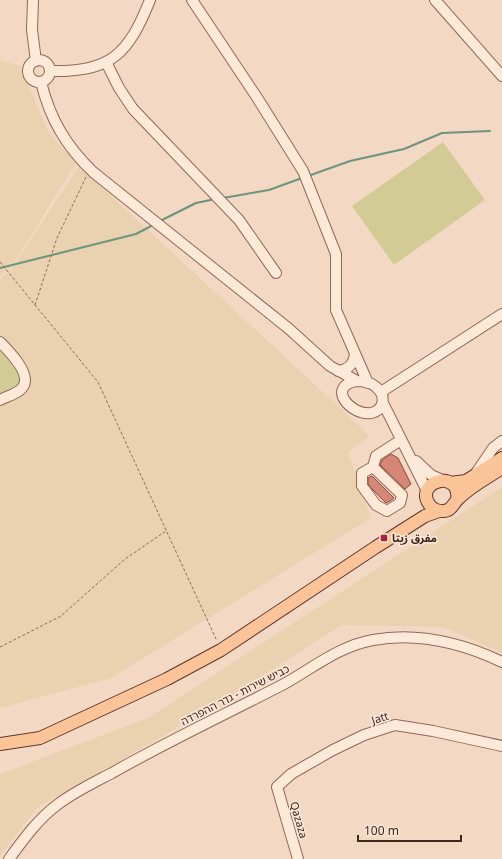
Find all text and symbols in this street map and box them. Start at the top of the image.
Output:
place label: مفرق زيتا [392,527,437,550]
marker: مفرق زيتا [379,533,389,543]
street label: כביש שירות - גדר ההפרדה [176,658,294,733]
street label: Jatt [368,705,392,732]
street label: Qazaza [282,799,315,841]
scale bar [358,817,461,843]
text: 100 m [364,819,399,844]

